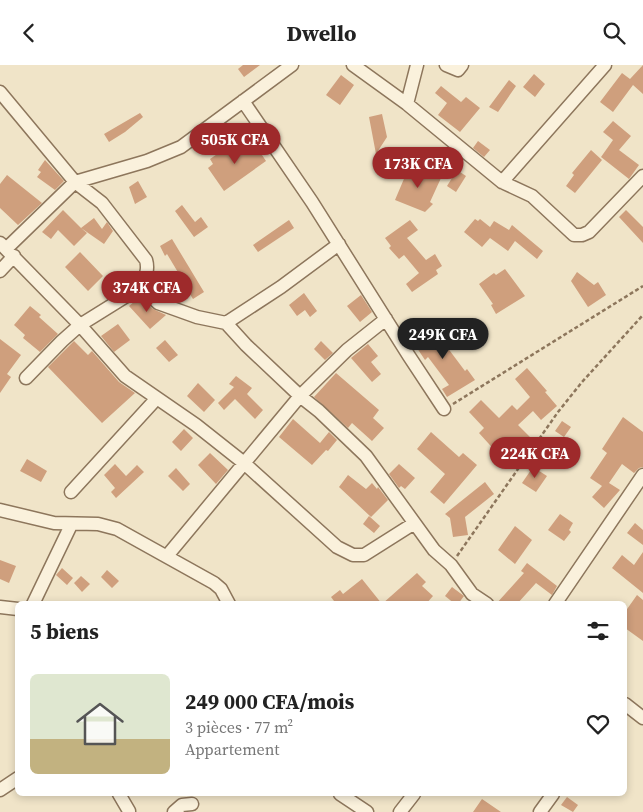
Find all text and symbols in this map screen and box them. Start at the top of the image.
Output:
text: Dwello [286,18,357,48]
icon: back [15,19,43,47]
icon: search [600,19,628,47]
pin: 505K CFA [183,123,287,165]
text: 505K CFA [200,128,270,150]
pin: 173K CFA [366,147,470,189]
text: 173K CFA [383,152,453,174]
pin: 374K CFA [95,271,199,313]
text: 374K CFA [112,276,182,298]
pin: 249K CFA [391,317,495,360]
text: 249K CFA [408,323,478,345]
pin: 224K CFA [483,437,587,479]
text: 224K CFA [500,442,570,464]
text: 5 biens [30,617,99,646]
icon: filters [584,617,612,645]
text: 249 000 CFA/mois [185,687,354,716]
icon: home [70,694,130,754]
icon: heart [584,710,612,738]
text: 3 pièces · 77 m² [185,716,293,738]
text: Appartement [185,738,280,760]

